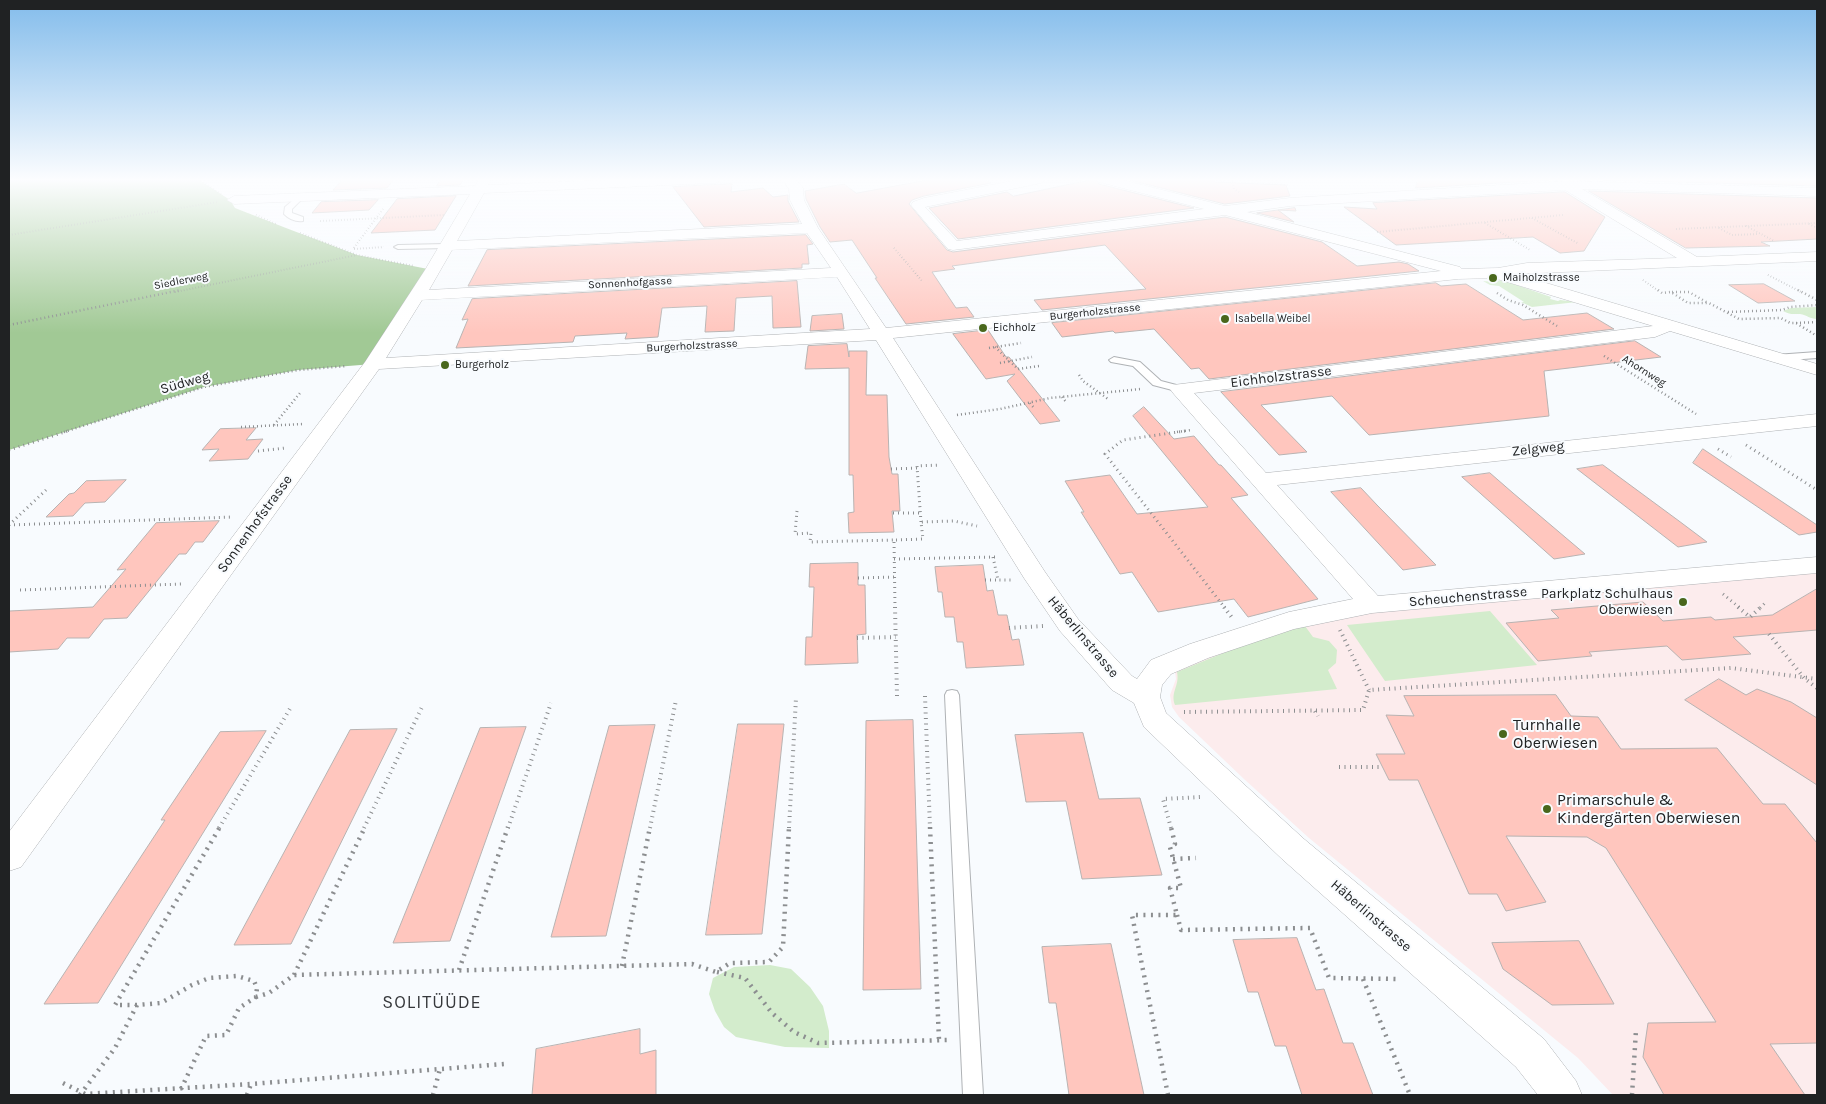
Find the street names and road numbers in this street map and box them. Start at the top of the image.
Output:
street label: Siedlerweg [153,269,209,293]
street label: Sonnenhofgasse [588,274,672,292]
street label: Burgerholzstrasse [1049,301,1141,323]
street label: Burgerholzstrasse [646,337,738,355]
street label: Ahornweg [1620,352,1668,390]
street label: Eichholzstrasse [1230,362,1332,392]
street label: Südweg [158,368,212,398]
street label: Zelgweg [1511,438,1565,460]
street label: Sonnenhofstrasse [214,472,296,576]
street label: Scheuchenstrasse [1408,583,1528,611]
street label: Häberlinstrasse [1044,593,1122,681]
street label: Häberlinstrasse [1327,876,1415,956]

